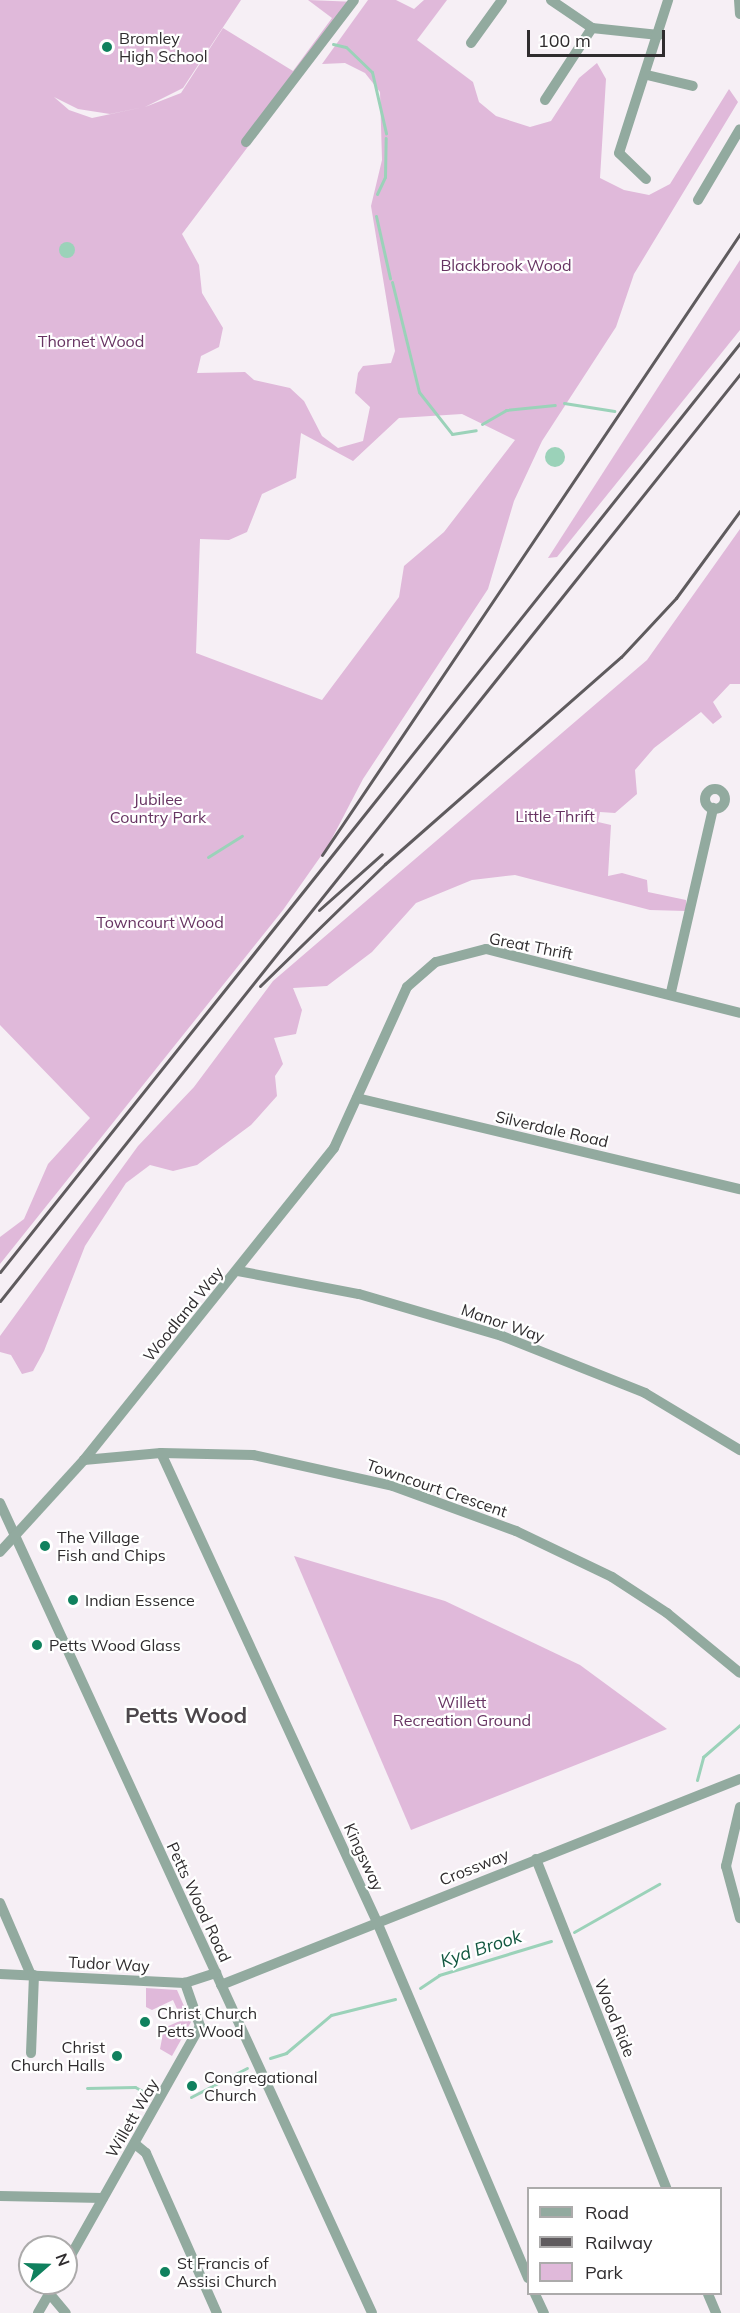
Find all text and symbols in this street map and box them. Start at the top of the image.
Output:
scale bar [530,18,668,56]
place label: Bromley High School [119,28,208,66]
text: 100 m [538,29,591,52]
marker: Bromley High School [100,40,114,54]
park label: Blackbrook Wood [440,255,572,275]
park label: Thornet Wood [38,331,144,351]
park label: Jubilee Country Park [110,789,206,827]
park label: Little Thrift [515,806,595,826]
park label: Towncourt Wood [96,912,224,932]
street label: Great Thrift [488,928,574,964]
street label: Silverdale Road [494,1107,610,1151]
street label: Woodland Way [139,1263,227,1365]
street label: Manor Way [459,1300,547,1346]
street label: Towncourt Crescent [364,1455,510,1521]
place label: The Village Fish and Chips [57,1527,166,1565]
marker: The Village Fish and Chips [38,1539,52,1553]
place label: Indian Essence [85,1590,195,1610]
marker: Indian Essence [66,1593,80,1607]
place label: Petts Wood Glass [49,1635,181,1655]
marker: Petts Wood Glass [30,1638,44,1652]
park label: Willett Recreation Ground [393,1692,531,1730]
district label: Petts Wood [125,1703,247,1729]
street label: Kingsway [340,1820,388,1894]
street label: Petts Wood Road [163,1839,235,1965]
street label: Crossway [436,1844,512,1890]
water label: Kyd Brook [438,1926,524,1972]
street label: Tudor Way [68,1952,150,1976]
street label: Wood Ride [591,1976,639,2060]
place label: Christ Church Petts Wood [157,2003,257,2041]
marker: Christ Church Petts Wood [138,2015,152,2029]
place label: Christ Church Halls [11,2037,105,2075]
marker: Christ Church Halls [110,2049,124,2063]
place label: Congregational Church [204,2067,318,2105]
street label: Willett Way [102,2075,162,2161]
marker: Congregational Church [185,2079,199,2093]
legend [527,2187,722,2295]
text: Road [585,2201,629,2224]
text: Railway [585,2231,653,2254]
north arrow [18,2235,78,2295]
text: N [52,2250,75,2269]
place label: St Francis of Assisi Church [177,2253,277,2291]
text: Park [585,2261,623,2284]
marker: St Francis of Assisi Church [158,2265,172,2279]

